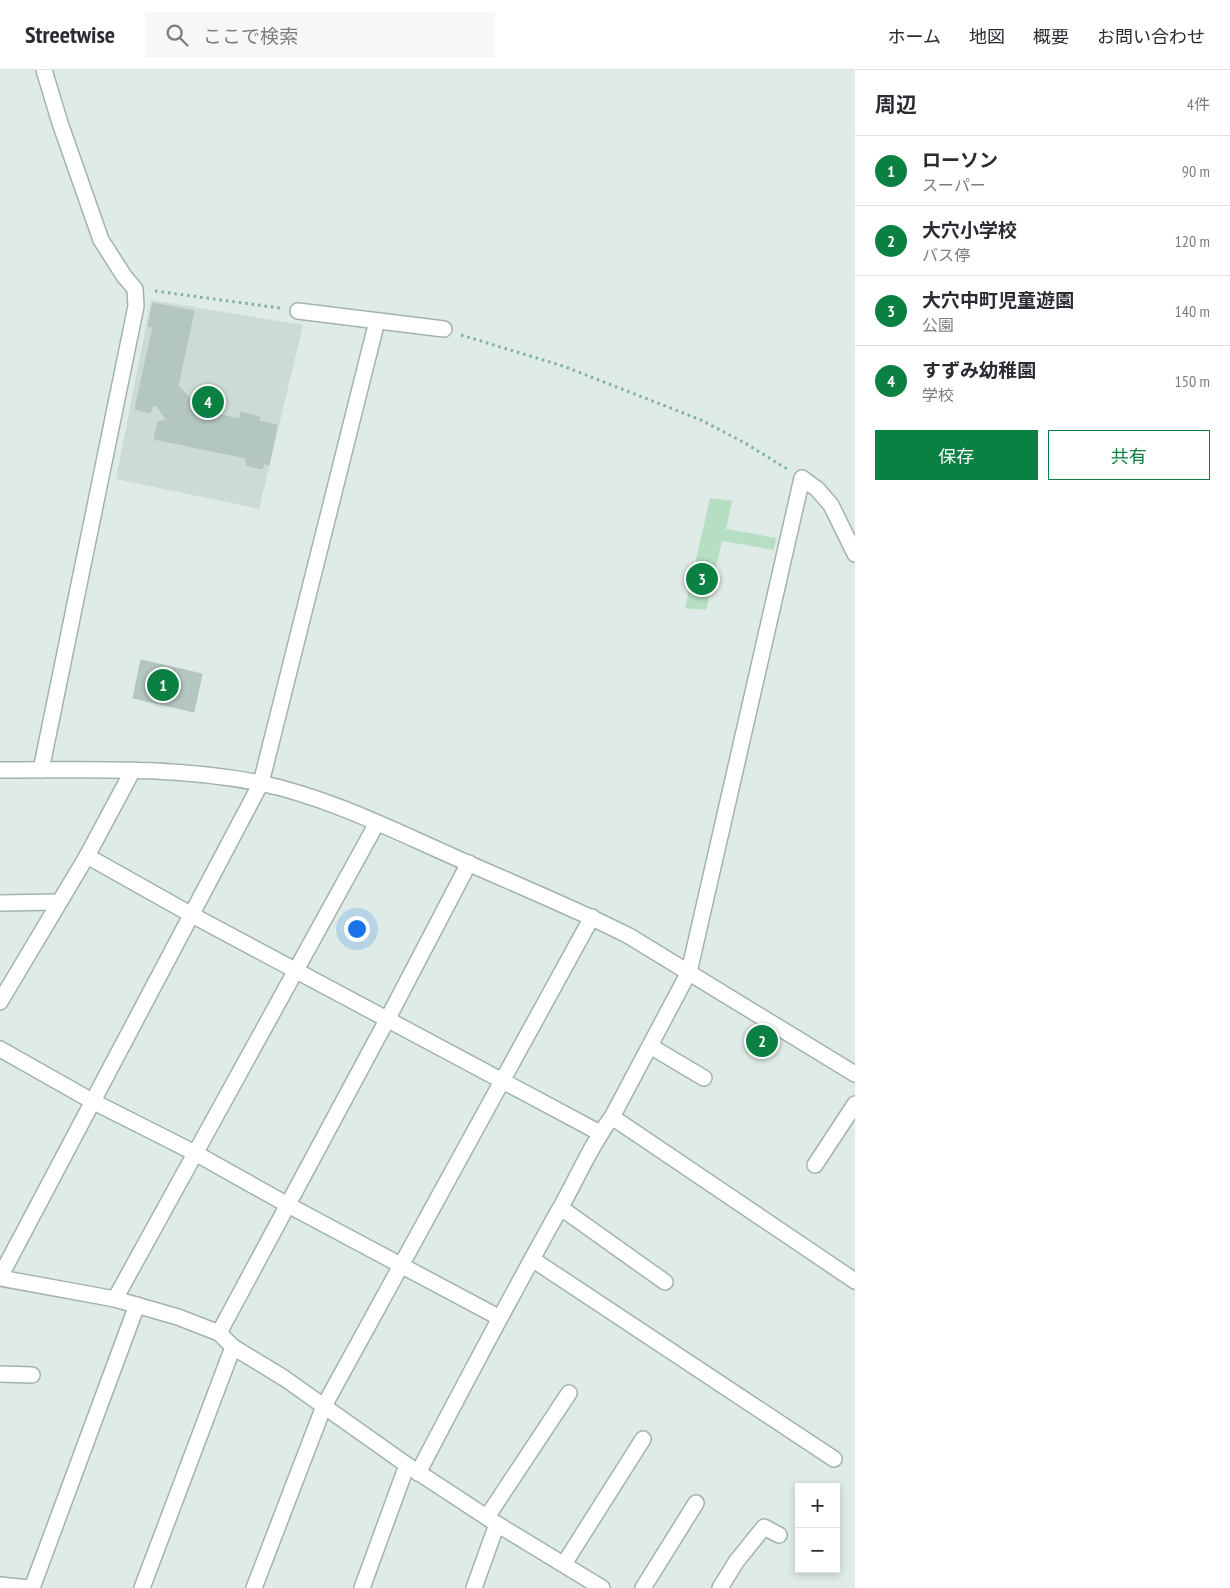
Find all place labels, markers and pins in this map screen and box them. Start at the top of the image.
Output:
pin: 4 [192,383,224,421]
pin: 3 [686,560,718,598]
pin: 1 [147,666,179,704]
pin: 2 [746,1022,778,1060]

